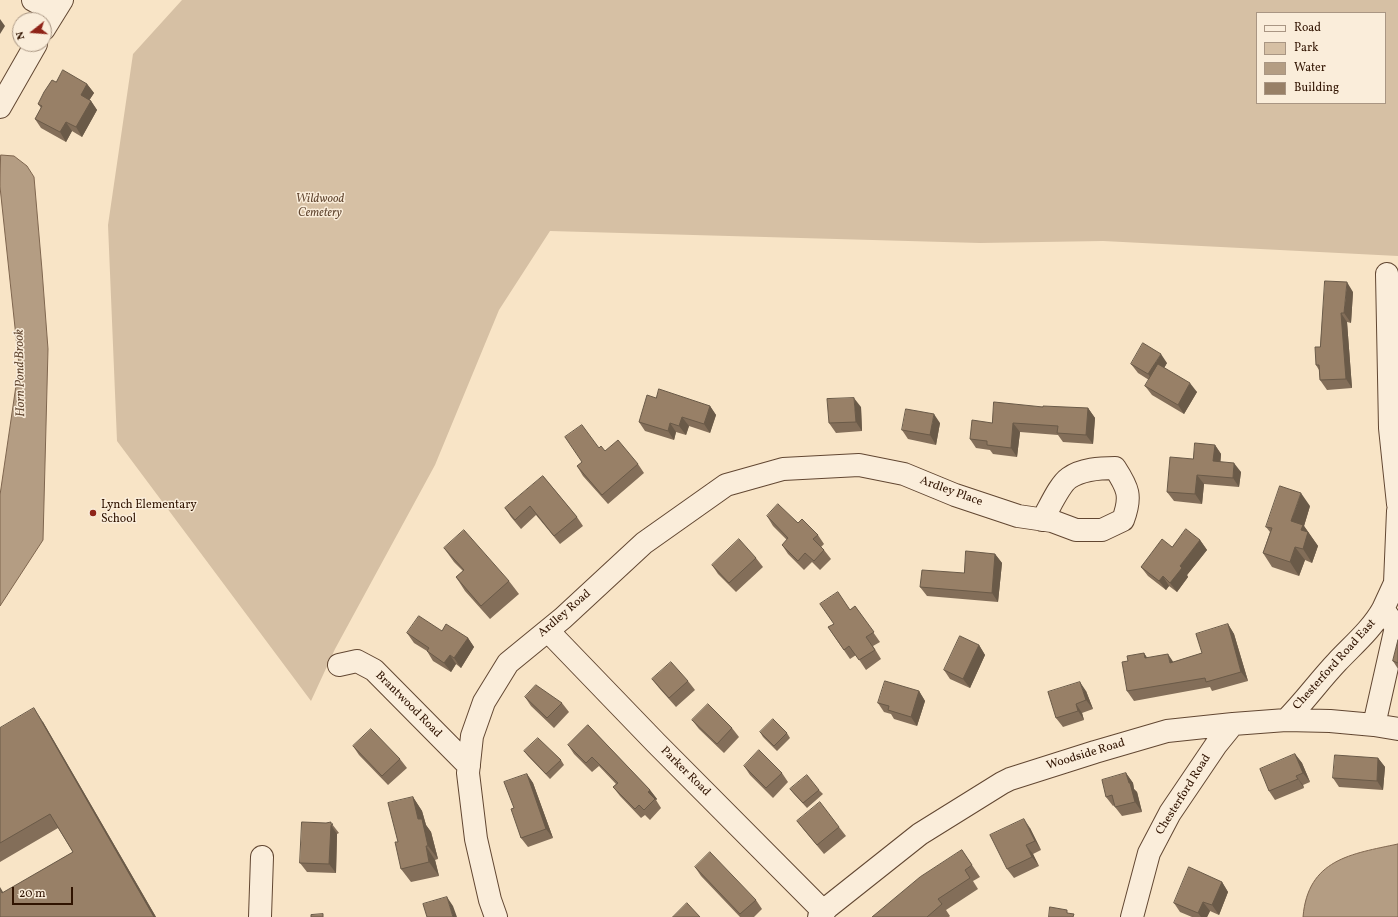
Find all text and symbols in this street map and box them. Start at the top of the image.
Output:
north arrow [12,12,52,52]
legend [1256,12,1386,104]
text: Road [1294,20,1321,36]
text: N [13,29,29,41]
text: Park [1294,40,1319,56]
text: Water [1294,60,1326,76]
text: Building [1294,80,1339,96]
park label: Wildwood Cemetery [296,193,344,221]
water label: Horn Pond Brook [12,329,30,417]
street label: Ardley Place [918,474,984,510]
place label: Lynch Elementary School [101,499,197,527]
marker: Lynch Elementary School [88,508,98,518]
street label: Ardley Road [536,587,594,641]
street label: Chesterford Road East [1290,617,1380,713]
street label: Brantwood Road [372,669,444,741]
street label: Woodside Road [1045,736,1127,774]
street label: Parker Road [657,744,713,800]
street label: Chesterford Road [1153,752,1215,838]
scale bar [14,879,75,905]
text: 20 m [19,886,46,902]

